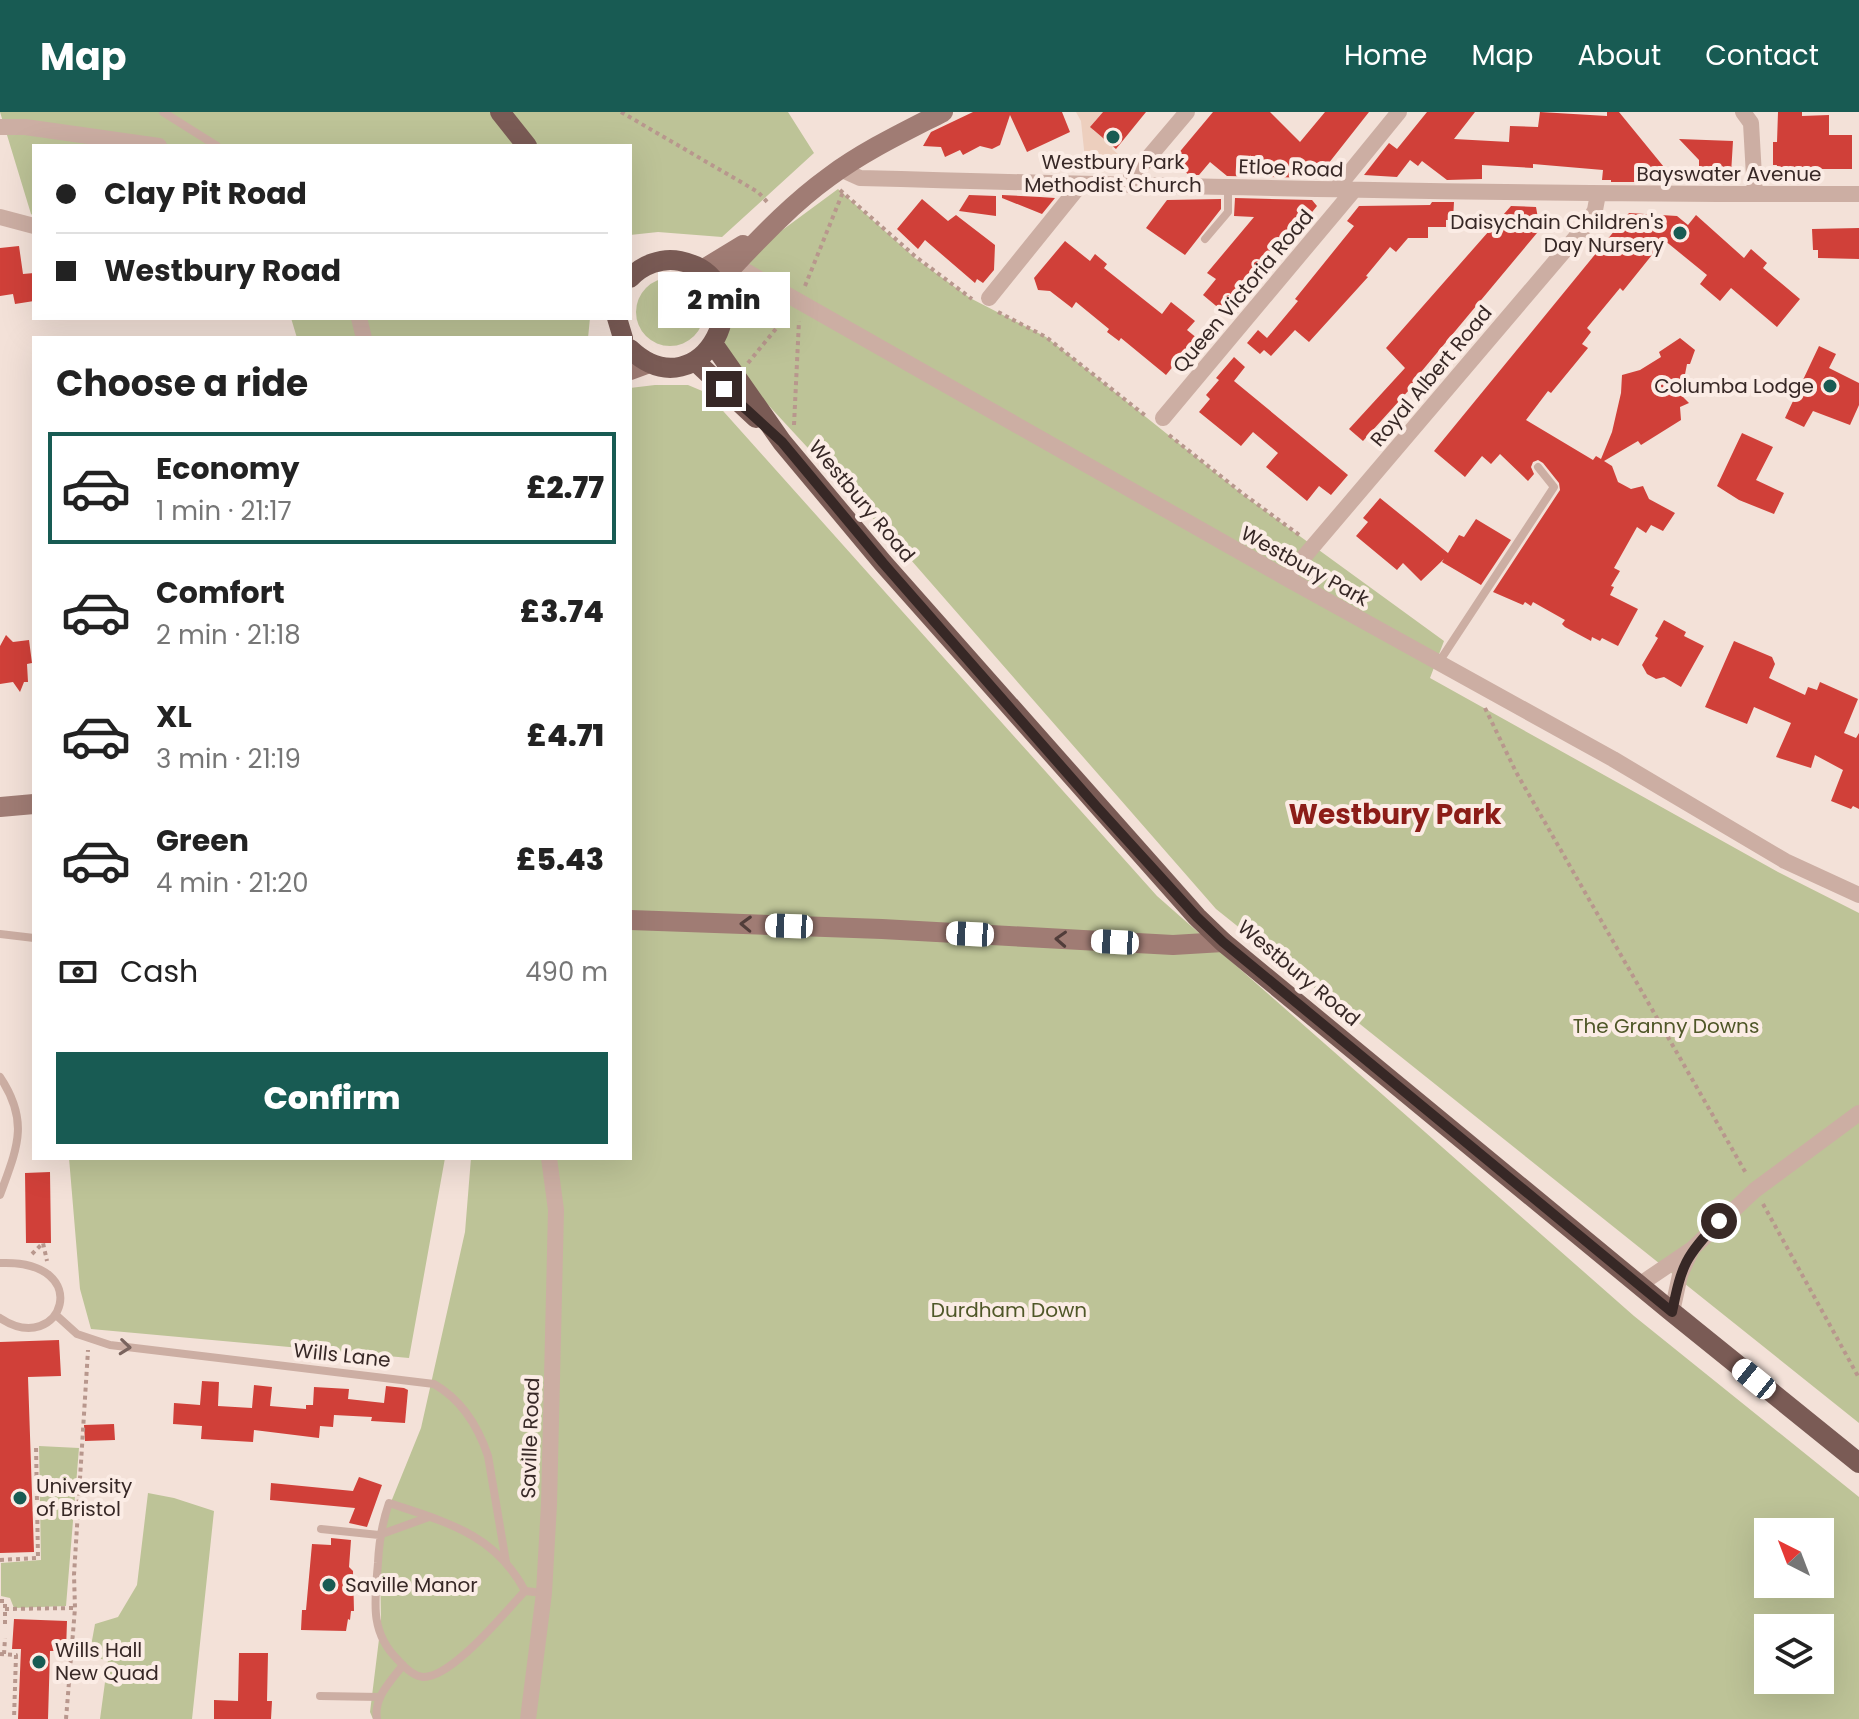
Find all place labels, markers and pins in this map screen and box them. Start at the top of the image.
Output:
marker: Westbury Park Methodist Church [1104,128,1122,146]
place label: Westbury Park Methodist Church [1024,148,1202,199]
place label: Daisychain Children's Day Nursery [1450,208,1664,259]
marker: Daisychain Children's Day Nursery [1671,224,1689,242]
place label: Columba Lodge [1654,372,1814,400]
marker: Columba Lodge [1821,377,1839,395]
place label: University of Bristol [36,1472,132,1523]
marker: University of Bristol [11,1489,29,1507]
place label: Saville Manor [345,1571,478,1599]
marker: Saville Manor [320,1576,338,1594]
place label: Wills Hall New Quad [55,1636,159,1687]
marker: Wills Hall New Quad [30,1653,48,1671]

